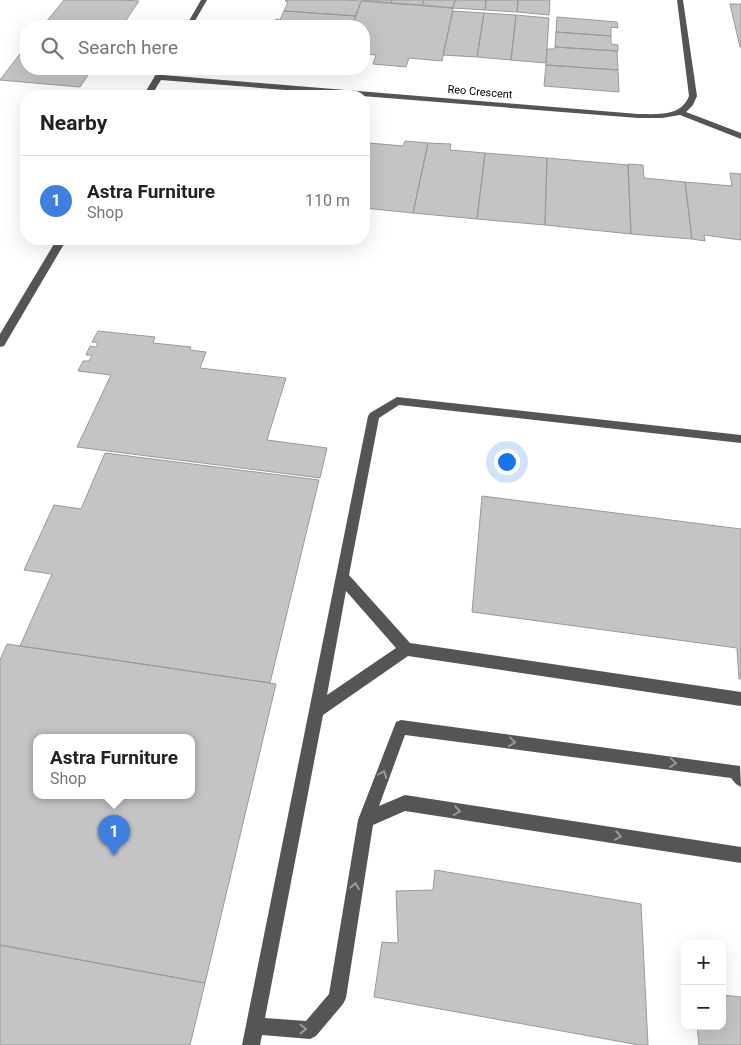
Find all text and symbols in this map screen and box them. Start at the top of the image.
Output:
search box [20,20,370,75]
icon: search [38,34,66,62]
text: Search here [78,36,178,59]
street label: Reo Crescent [447,83,513,101]
text: Nearby [40,111,107,135]
text: Astra Furniture [87,180,215,203]
text: 1 [51,191,61,210]
text: 110 m [305,191,350,210]
text: Shop [87,203,123,222]
your location [494,449,520,475]
popup [33,734,195,799]
one-way arrow [509,736,517,747]
text: Astra Furniture [50,746,178,769]
one-way arrow [670,757,678,768]
text: Shop [50,769,86,788]
one-way arrow [377,770,387,779]
one-way arrow [454,805,462,816]
pin: 1 [98,815,130,856]
one-way arrow [614,830,622,841]
one-way arrow [350,882,360,890]
map controls [681,940,726,1030]
button: + [681,940,726,985]
button: − [681,985,726,1030]
one-way arrow [299,1024,307,1034]

